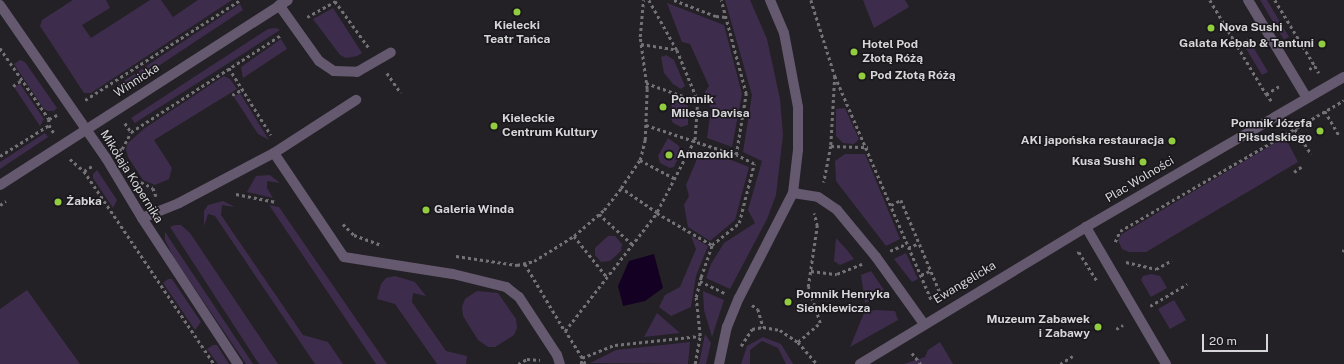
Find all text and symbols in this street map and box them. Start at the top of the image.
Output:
marker: Kielecki Teatr Tańca [512,7,522,17]
place label: Kielecki Teatr Tańca [484,19,550,47]
place label: Nova Sushi [1219,21,1283,35]
marker: Nova Sushi [1206,23,1216,33]
place label: Galata Kebab & Tantuni [1179,37,1314,51]
place label: Hotel Pod Złotą Różą [862,38,923,66]
marker: Galata Kebab & Tantuni [1317,39,1327,49]
marker: Hotel Pod Złotą Różą [849,47,859,57]
street label: Winnicka [112,61,162,101]
place label: Pod Złotą Różą [870,69,956,83]
marker: Pod Złotą Różą [857,71,867,81]
place label: Pomnik Milesa Davisa [671,93,749,121]
marker: Pomnik Milesa Davisa [658,102,668,112]
place label: Kieleckie Centrum Kultury [502,112,598,140]
place label: Pomnik Józefa Piłsudskiego [1231,117,1312,145]
marker: Kieleckie Centrum Kultury [489,121,499,131]
marker: Pomnik Józefa Piłsudskiego [1315,126,1325,136]
street label: Mikołaja Kopernika [97,128,165,226]
place label: AKI japońska restauracja [1021,134,1164,148]
marker: AKI japońska restauracja [1167,136,1177,146]
place label: Amazonki [677,148,733,162]
marker: Amazonki [664,150,674,160]
street label: Plac Wolności [1103,154,1177,206]
place label: Kusa Sushi [1072,155,1135,169]
marker: Kusa Sushi [1138,157,1148,167]
place label: Żabka [66,195,102,209]
marker: Żabka [53,197,63,207]
place label: Galeria Winda [434,203,514,217]
marker: Galeria Winda [421,205,431,215]
street label: Ewangelicka [931,259,999,307]
place label: Pomnik Henryka Sienkiewicza [796,288,890,316]
marker: Pomnik Henryka Sienkiewicza [783,297,793,307]
place label: Muzeum Zabawek i Zabawy [987,313,1090,341]
marker: Muzeum Zabawek i Zabawy [1093,322,1103,332]
scale bar [1204,326,1270,352]
text: 20 m [1209,334,1237,348]

